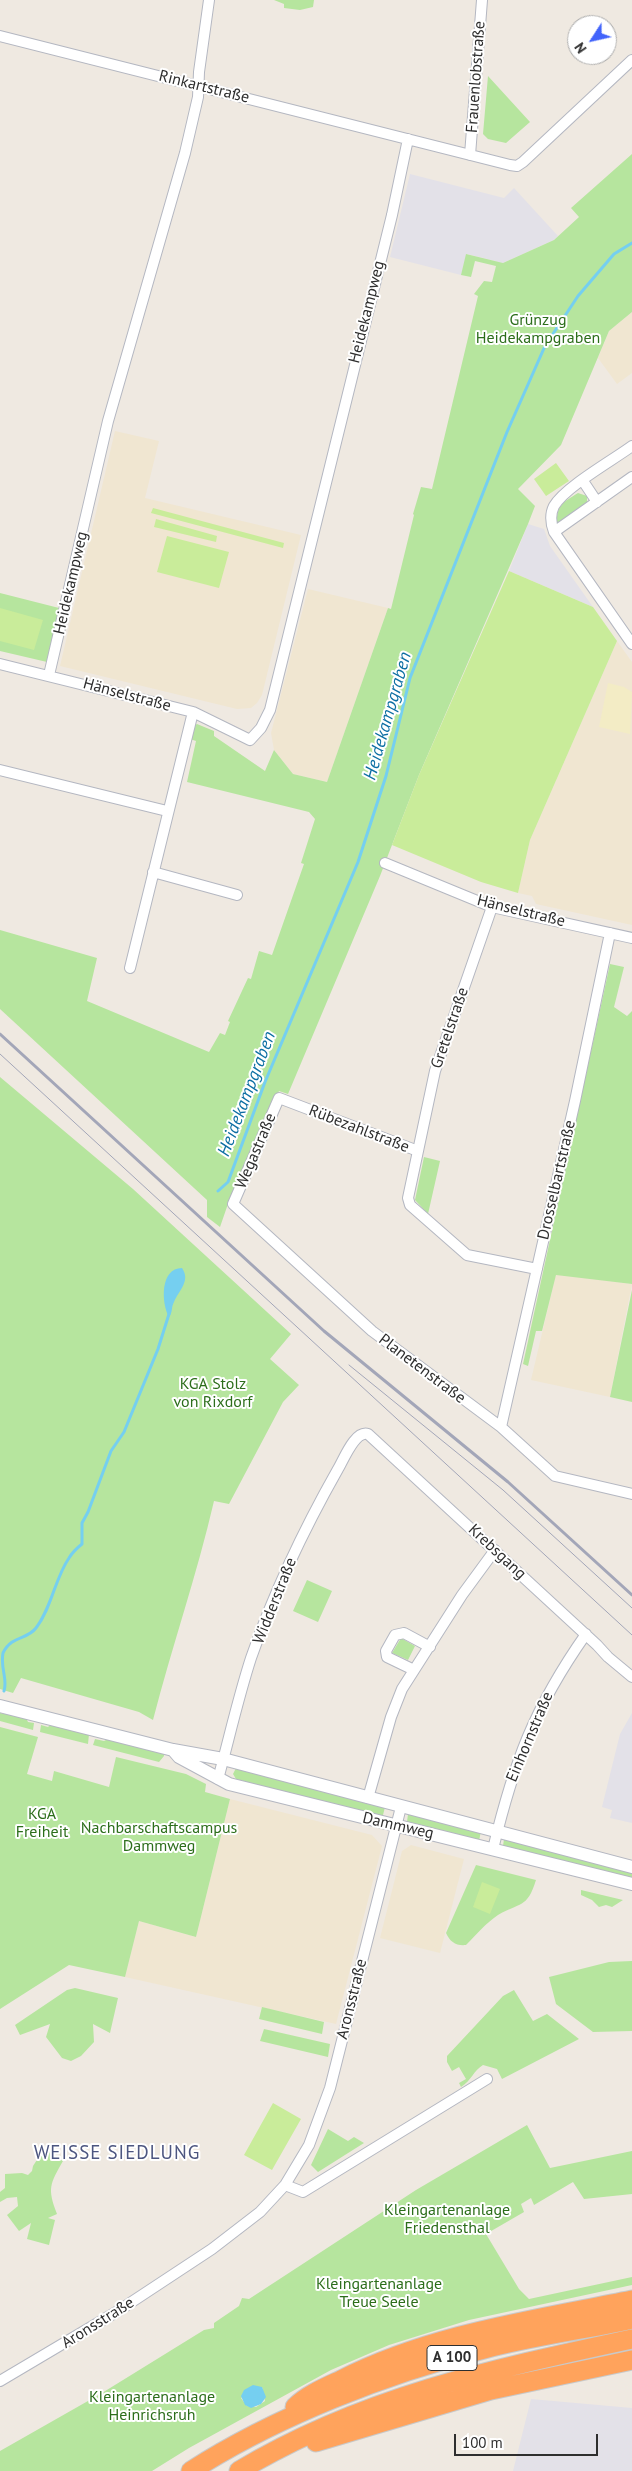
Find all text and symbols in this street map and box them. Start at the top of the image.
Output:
north arrow [567,15,617,65]
street label: Frauenlobstraße [463,20,489,134]
text: N [571,39,591,57]
street label: Rinkartstraße [157,66,251,108]
street label: Heidekampweg [345,259,389,365]
park label: Grünzug Heidekampgraben [476,310,600,348]
street label: Heidekampweg [50,530,92,636]
water label: Heidekampgraben [359,650,417,782]
street label: Hänselstraße [81,674,173,716]
street label: Hänselstraße [475,891,567,931]
street label: Gretelstraße [427,985,473,1071]
water label: Heidekampgraben [213,1028,281,1160]
street label: Rübezahlstraße [306,1101,412,1157]
street label: Wegastraße [231,1110,281,1192]
street label: Drosselbartstraße [534,1118,580,1242]
street label: Planetenstraße [375,1330,469,1408]
park label: KGA Stolz von Rixdorf [174,1374,252,1412]
street label: Krebsgang [464,1520,530,1584]
street label: Widderstraße [249,1555,301,1647]
street label: Einhornstraße [502,1689,558,1785]
park label: KGA Freiheit [16,1804,68,1842]
street label: Dammweg [361,1808,435,1844]
park label: Nachbarschaftscampus Dammweg [81,1818,237,1856]
street label: Aronsstraße [333,1957,371,2041]
district label: WEISSE SIEDLUNG [32,2143,202,2165]
park label: Kleingartenanlage Friedensthal [384,2200,510,2238]
park label: Kleingartenanlage Treue Seele [316,2274,442,2312]
street label: Aronsstraße [58,2293,138,2353]
road number: A 100 [427,2346,477,2370]
park label: Kleingartenanlage Heinrichsruh [89,2387,215,2425]
scale bar [457,2424,601,2456]
text: 100 m [462,2433,503,2452]

